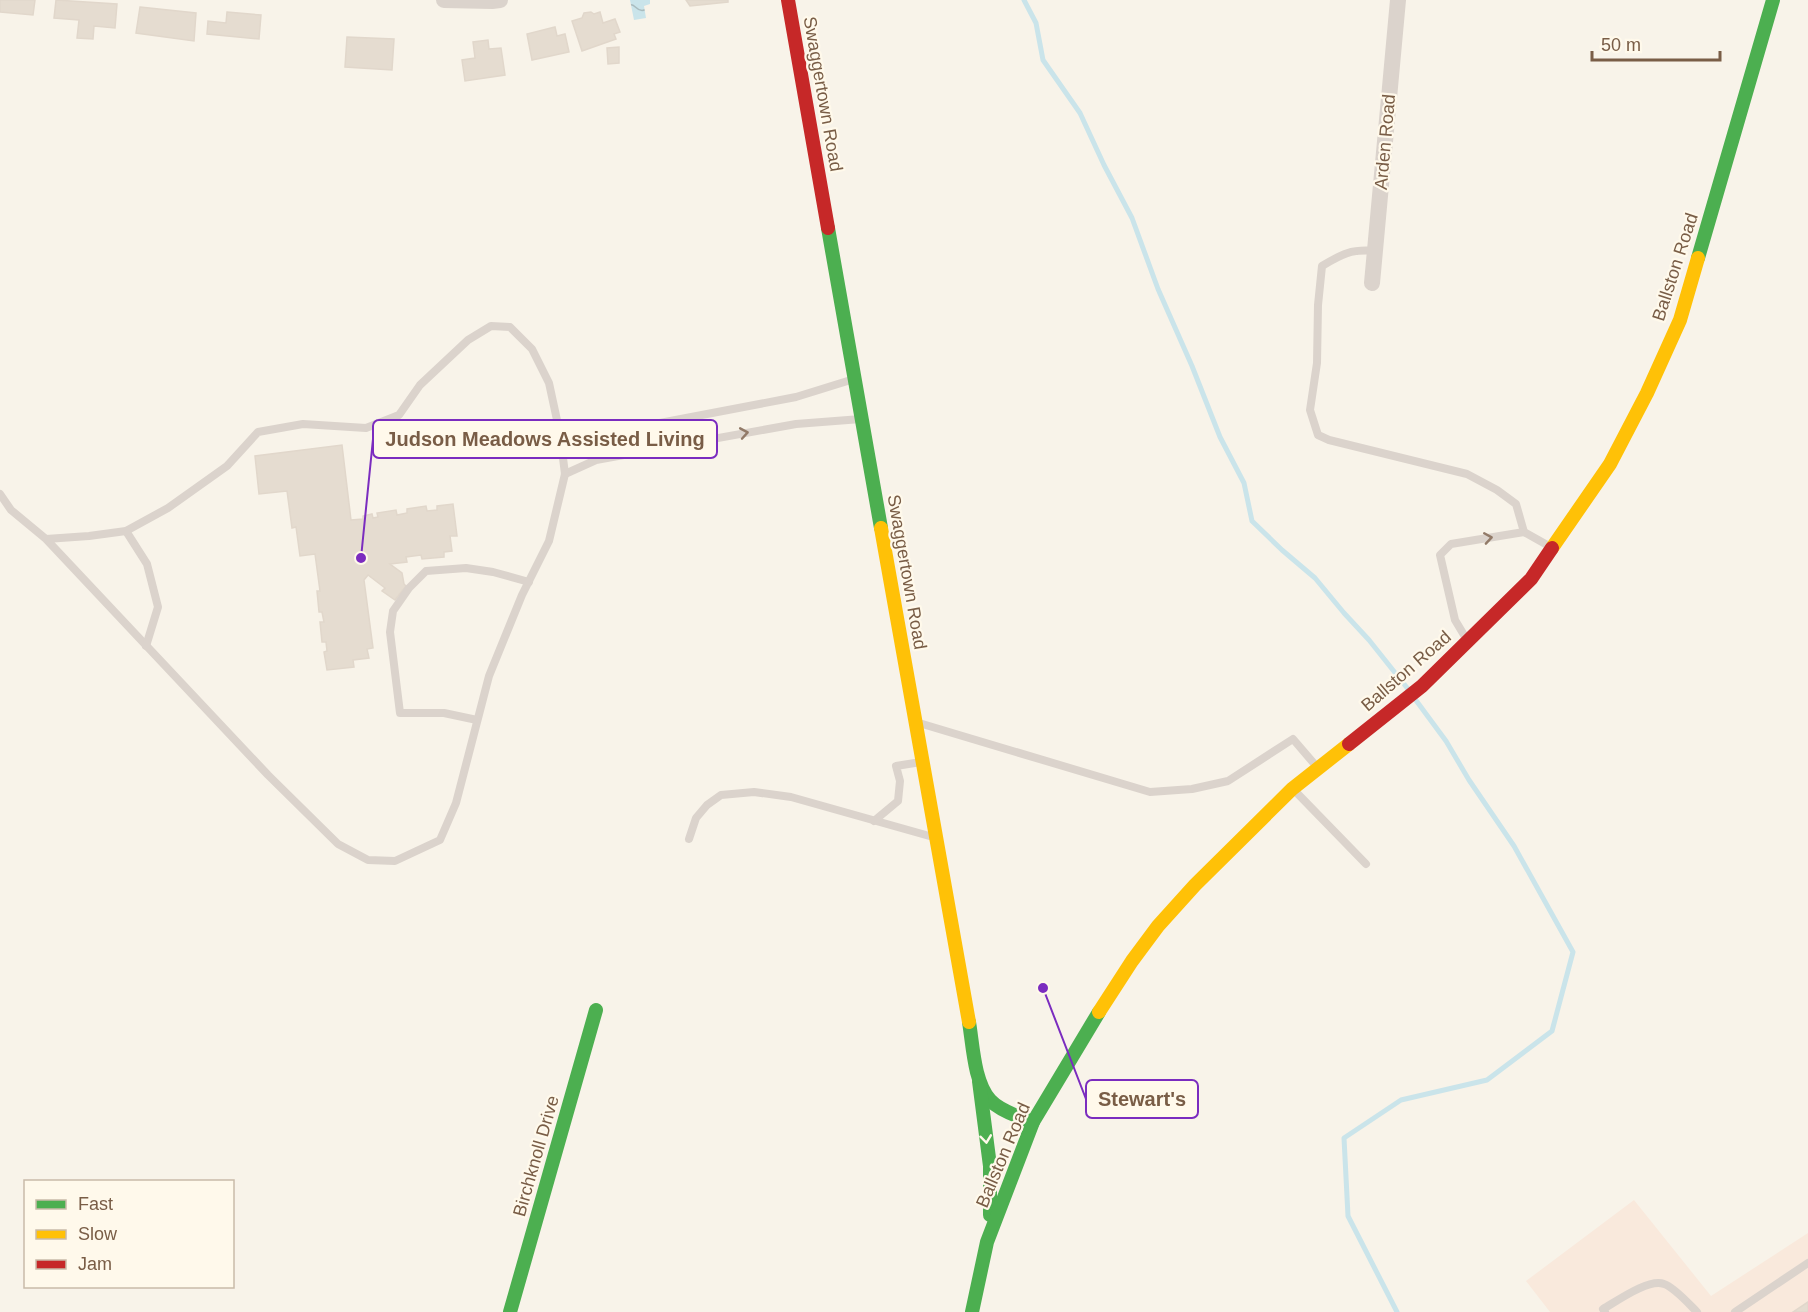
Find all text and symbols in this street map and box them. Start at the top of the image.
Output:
street label: Swaggertown Road [800,15,846,173]
scale bar [1592,24,1720,62]
text: 50 m [1601,35,1641,55]
street label: Arden Road [1371,93,1399,191]
street label: Ballston Road [1648,211,1702,323]
callout: Judson Meadows Assisted Living [373,420,717,458]
one-way arrow [739,427,749,440]
text: Judson Meadows Assisted Living [385,428,705,450]
street label: Swaggertown Road [884,493,930,651]
one-way arrow [1483,533,1492,545]
street label: Ballston Road [1357,627,1455,715]
callout: Stewart's [1086,1080,1198,1118]
text: Stewart's [1098,1088,1186,1110]
street label: Birchknoll Drive [509,1093,563,1219]
street label: Ballston Road [972,1100,1034,1210]
one-way arrow [979,1134,992,1144]
legend [24,1180,234,1288]
text: Fast [78,1194,113,1214]
text: Slow [78,1224,118,1244]
text: Jam [78,1254,112,1274]

